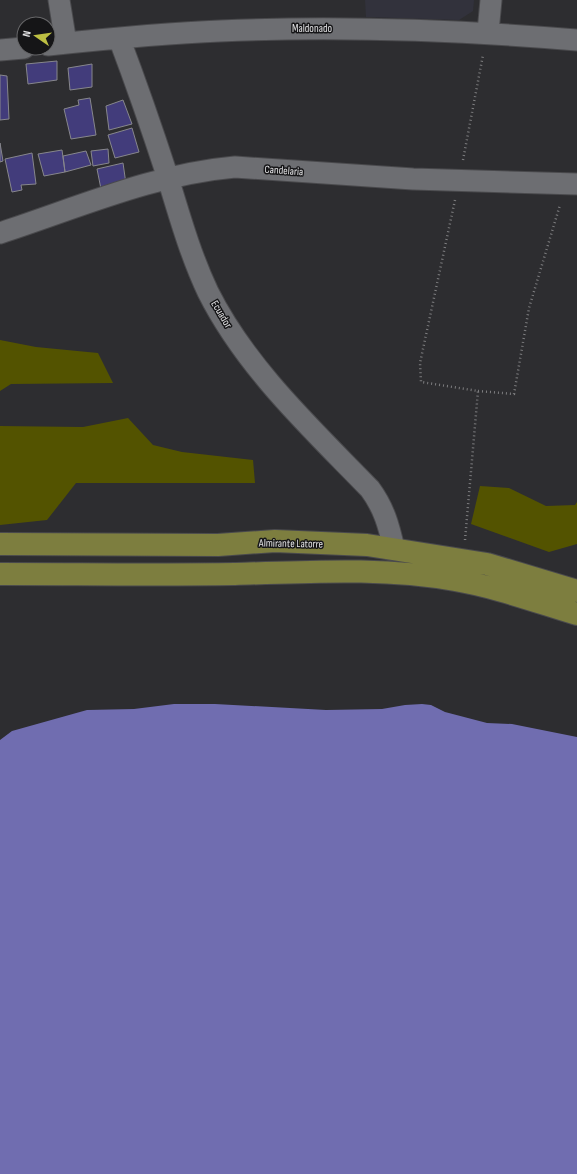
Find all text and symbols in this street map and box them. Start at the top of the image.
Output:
north arrow [16,16,56,56]
street label: Maldonado [292,22,332,35]
text: N [20,29,34,38]
street label: Candelaria [264,163,304,178]
street label: Ecuador [208,298,235,330]
street label: Almirante Latorre [258,536,323,551]

